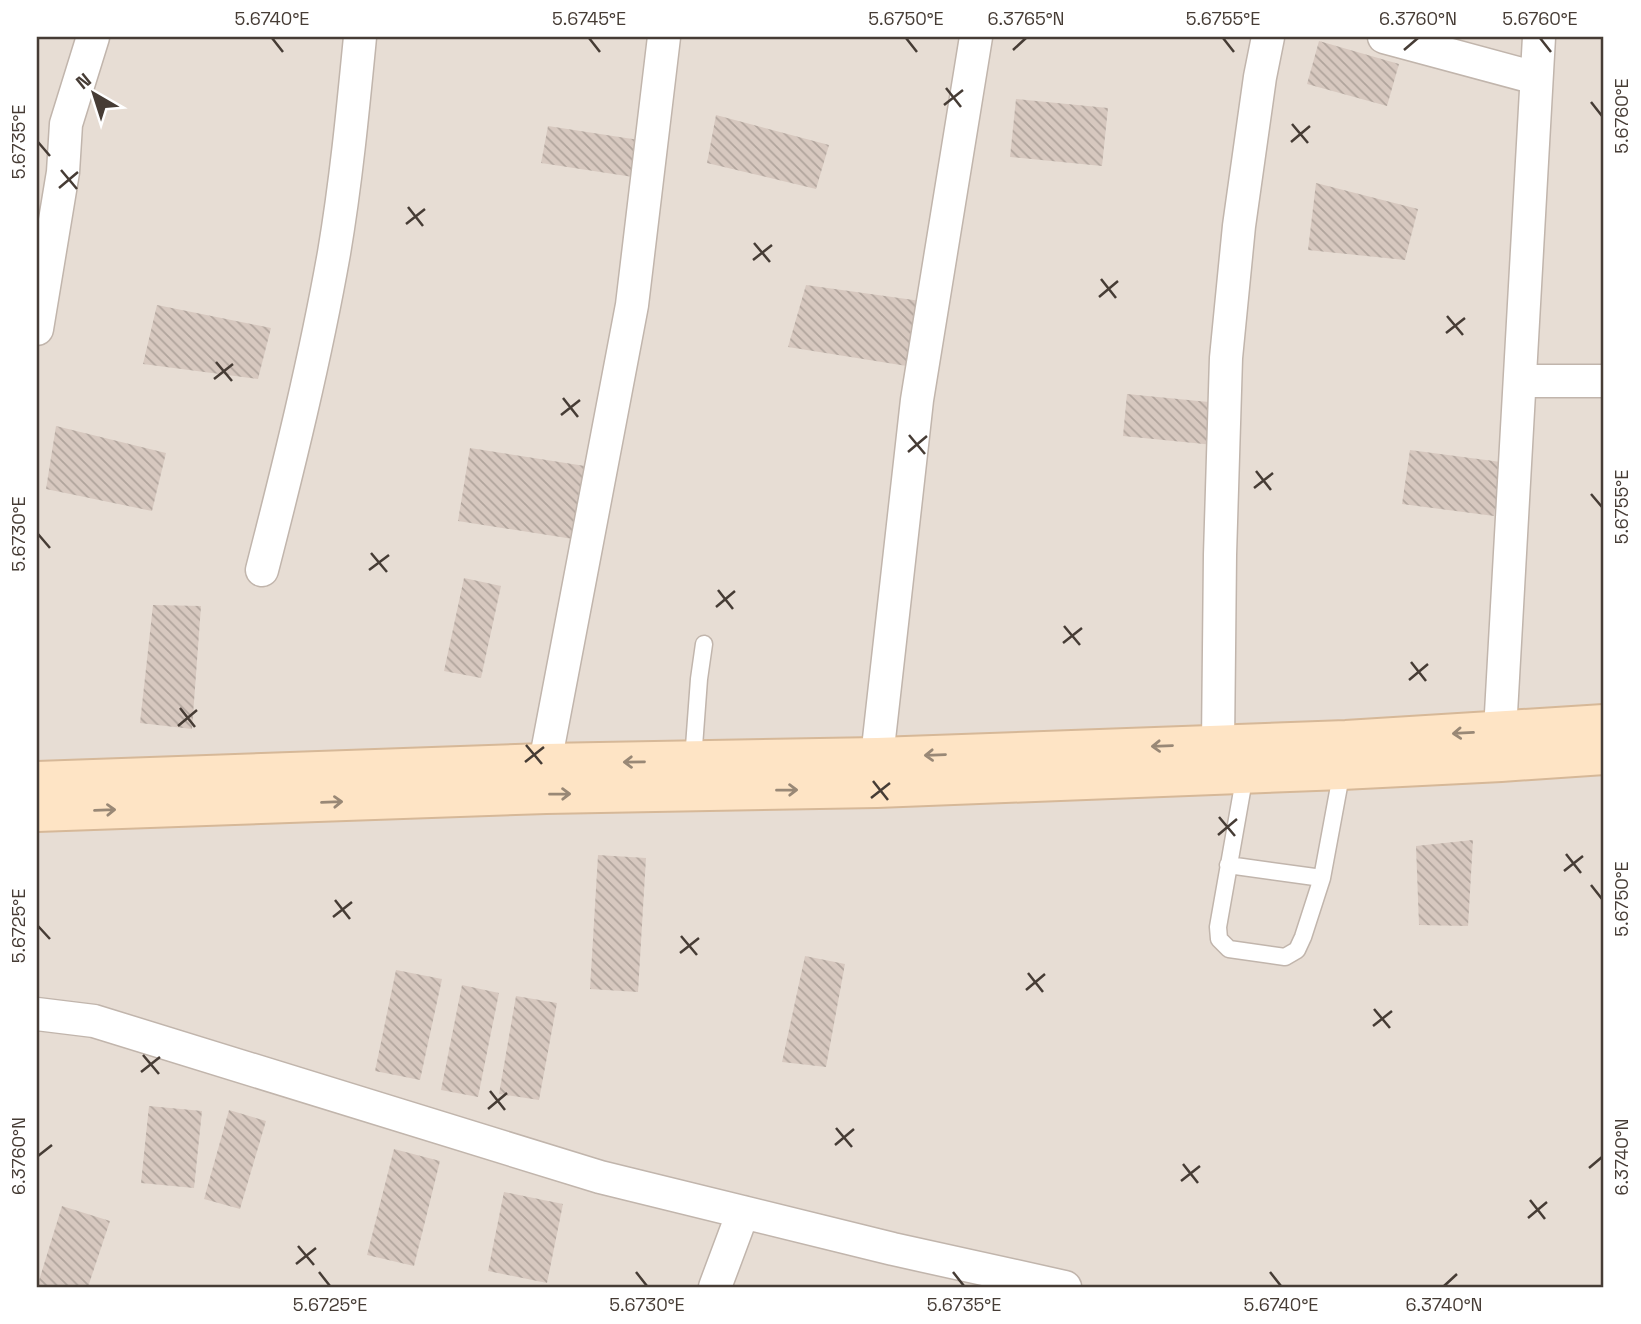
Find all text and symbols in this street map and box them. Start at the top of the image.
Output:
text: 5.6740°E [235,7,309,30]
text: 5.6745°E [552,7,626,30]
text: 5.6750°E [868,7,944,30]
text: 6.3765°N [987,7,1065,30]
text: 5.6755°E [1186,7,1260,30]
text: 6.3760°N [1379,7,1457,30]
text: 5.6760°E [1502,7,1578,30]
north arrow [60,60,130,130]
text: N [71,67,96,95]
text: 5.6760°E [1610,78,1633,154]
text: 5.6735°E [7,105,30,179]
text: 5.6755°E [1610,470,1633,544]
text: 5.6730°E [7,496,30,572]
one-way arrow [1452,727,1475,740]
one-way arrow [1151,740,1174,753]
one-way arrow [924,748,947,761]
one-way arrow [623,755,646,768]
one-way arrow [775,783,798,797]
one-way arrow [548,787,571,801]
one-way arrow [321,795,344,808]
one-way arrow [93,803,116,816]
text: 5.6750°E [1610,861,1633,937]
text: 5.6725°E [7,889,30,963]
text: 6.3760°N [7,1117,30,1195]
text: 6.3740°N [1610,1118,1633,1196]
text: 5.6725°E [293,1293,367,1316]
text: 5.6730°E [609,1293,685,1316]
text: 5.6735°E [927,1293,1001,1316]
text: 5.6740°E [1244,1293,1318,1316]
text: 6.3740°N [1405,1293,1483,1316]

